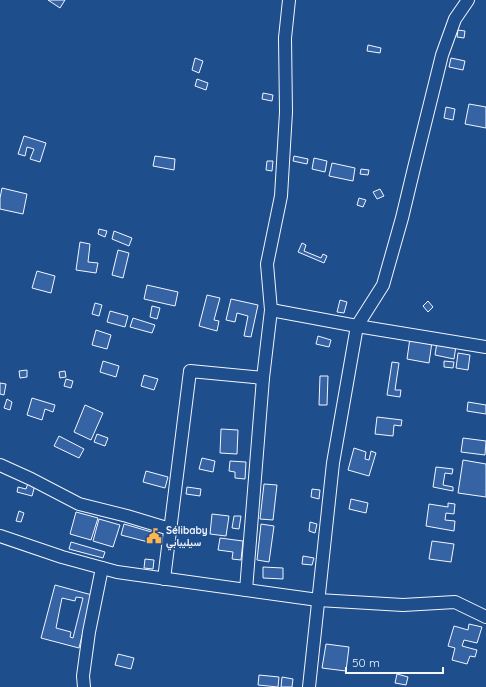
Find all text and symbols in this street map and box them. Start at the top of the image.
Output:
place label: Sélibaby سيليبابي [166,524,208,551]
public building icon: Sélibaby سيليبابي [145,527,163,545]
scale bar [346,649,443,675]
text: 50 m [352,655,380,670]

